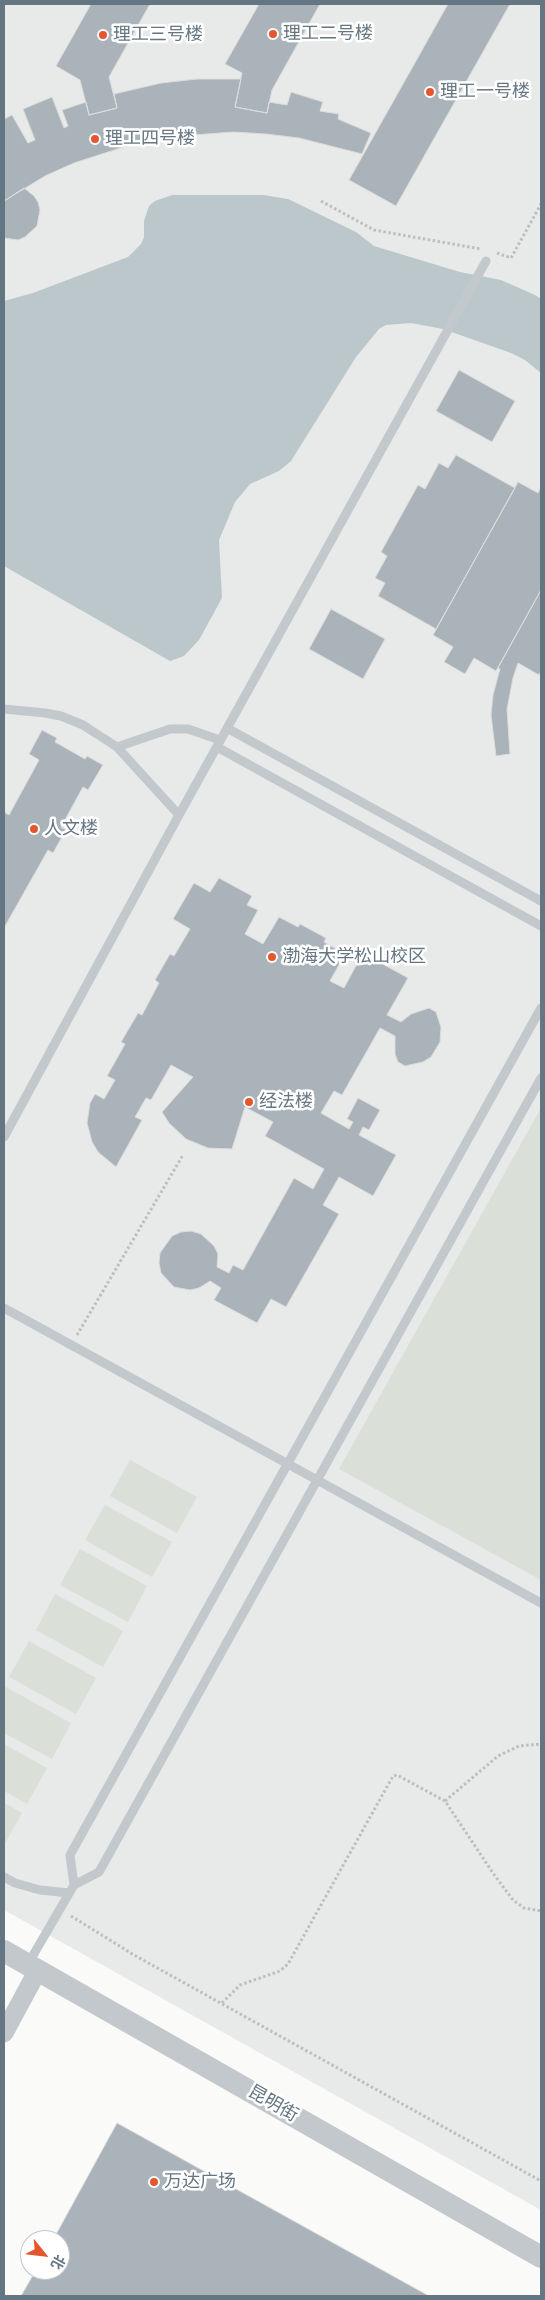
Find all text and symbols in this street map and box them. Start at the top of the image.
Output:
place label: 理工二号楼 [283,23,373,45]
place label: 理工三号楼 [113,24,203,46]
marker: 理工二号楼 [267,28,279,40]
marker: 理工三号楼 [97,29,109,41]
place label: 理工一号楼 [440,81,530,103]
marker: 理工一号楼 [424,86,436,98]
place label: 理工四号楼 [105,128,195,150]
marker: 理工四号楼 [89,133,101,145]
place label: 人文楼 [44,818,98,840]
marker: 人文楼 [28,823,40,835]
place label: 渤海大学松山校区 [282,946,426,968]
marker: 渤海大学松山校区 [266,951,278,963]
place label: 经法楼 [259,1091,313,1113]
marker: 经法楼 [243,1096,255,1108]
street label: 昆明街 [244,2081,302,2127]
place label: 万达广场 [164,2171,236,2193]
marker: 万达广场 [148,2176,160,2188]
north arrow [20,2230,70,2280]
text: 北 [47,2252,69,2272]

